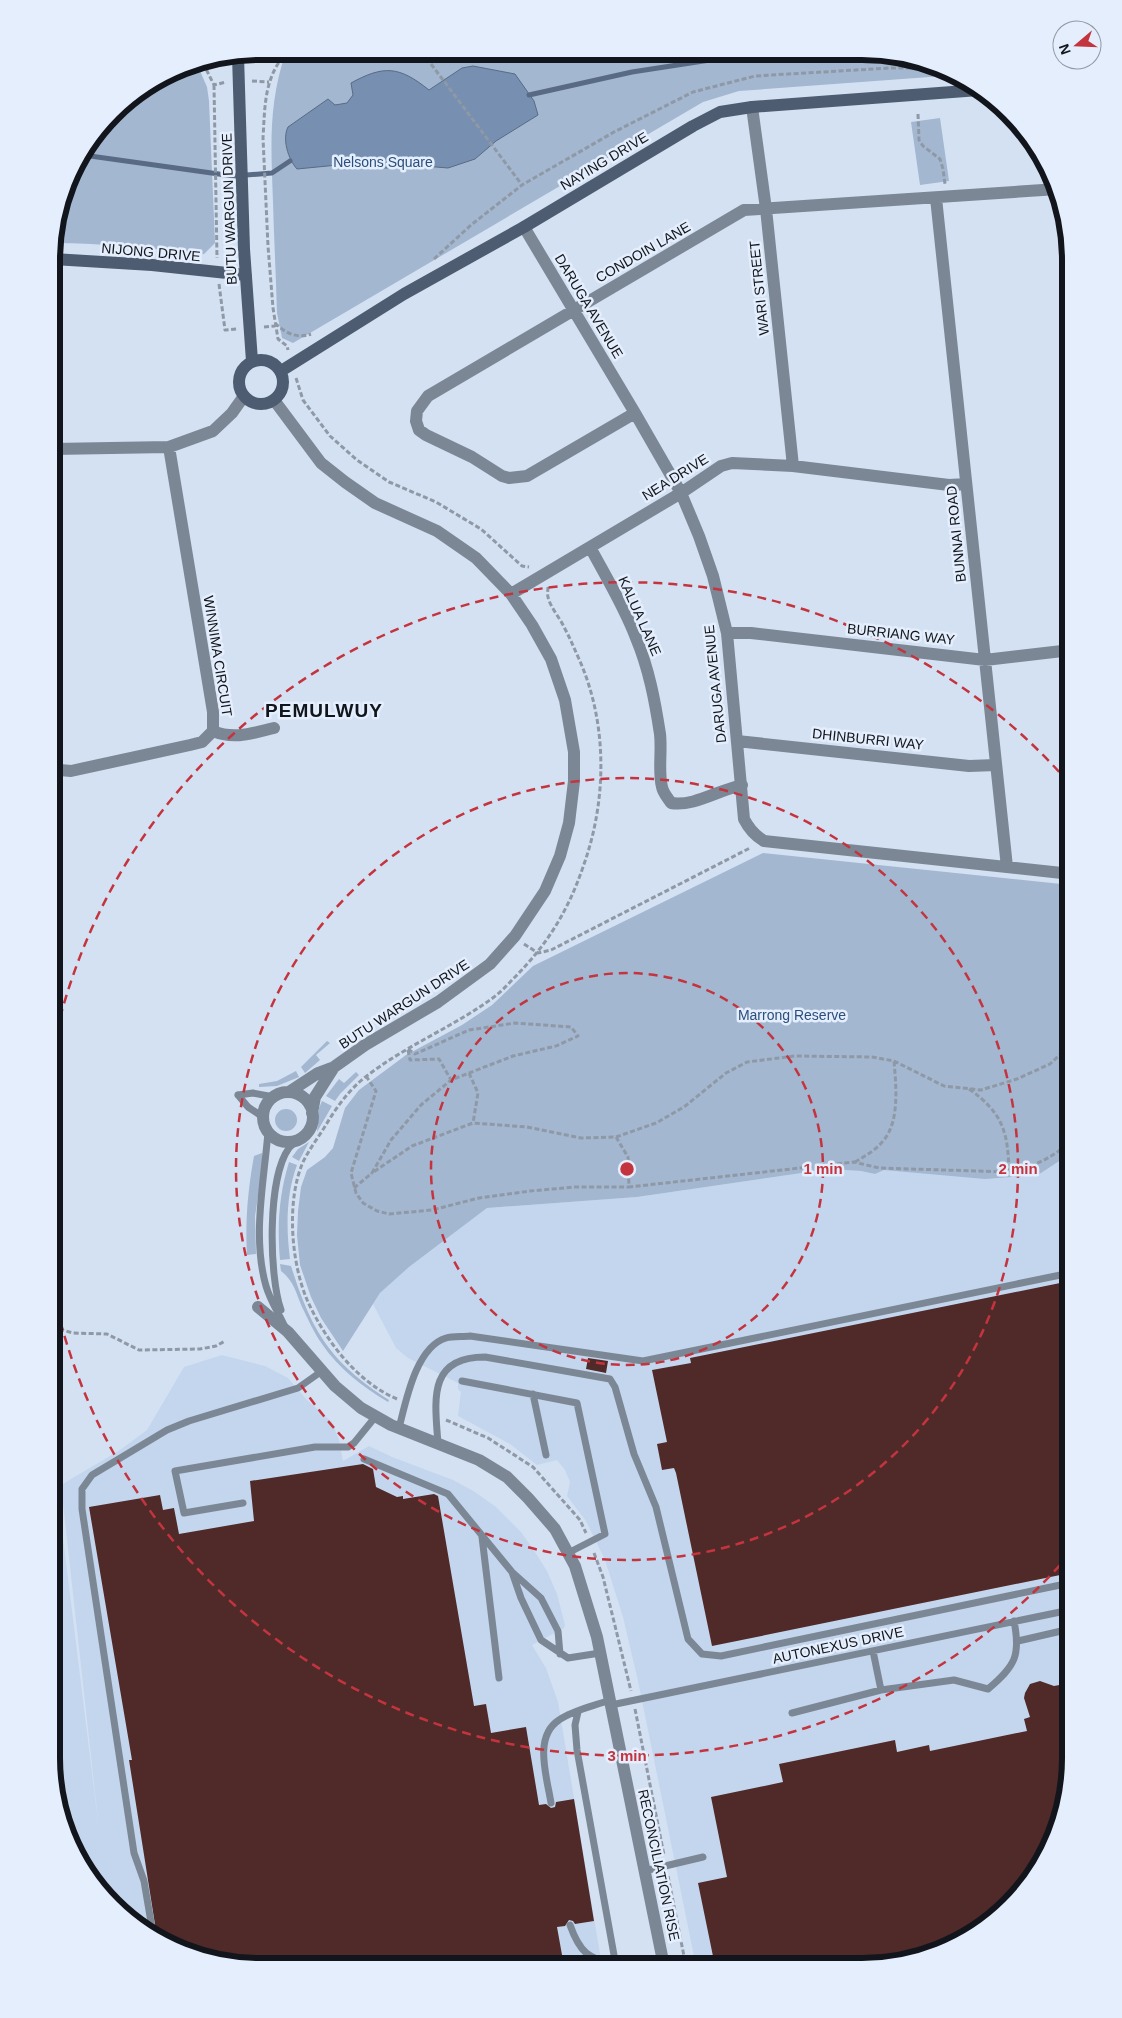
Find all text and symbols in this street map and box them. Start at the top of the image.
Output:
north arrow [1052,20,1102,70]
text: N [1055,42,1074,57]
street label: NAYING DRIVE [557,129,651,193]
street label: BUTU WARGUN DRIVE [218,133,240,285]
park label: Nelsons Square [333,154,433,170]
street label: CONDOIN LANE [593,218,693,286]
street label: WARI STREET [746,239,772,336]
street label: NIJONG DRIVE [101,240,201,264]
street label: DARUGA AVENUE [552,251,626,361]
street label: NEA DRIVE [639,450,711,504]
street label: BUNNAI ROAD [943,485,969,583]
street label: KALUA LANE [615,574,665,658]
street label: WINNIMA CIRCUIT [201,594,236,718]
street label: BURRIANG WAY [846,620,956,648]
street label: DARUGA AVENUE [701,624,729,744]
district label: PEMULWUY [265,700,383,721]
street label: DHINBURRI WAY [811,725,925,753]
street label: BUTU WARGUN DRIVE [336,956,472,1052]
park label: Marrong Reserve [738,1007,846,1023]
centre of rings [618,1160,636,1178]
text: 1 min [803,1160,843,1177]
text: 2 min [998,1160,1038,1177]
street label: AUTONEXUS DRIVE [771,1623,905,1667]
text: 3 min [607,1747,647,1764]
street label: RECONCILIATION RISE [635,1788,683,1942]

